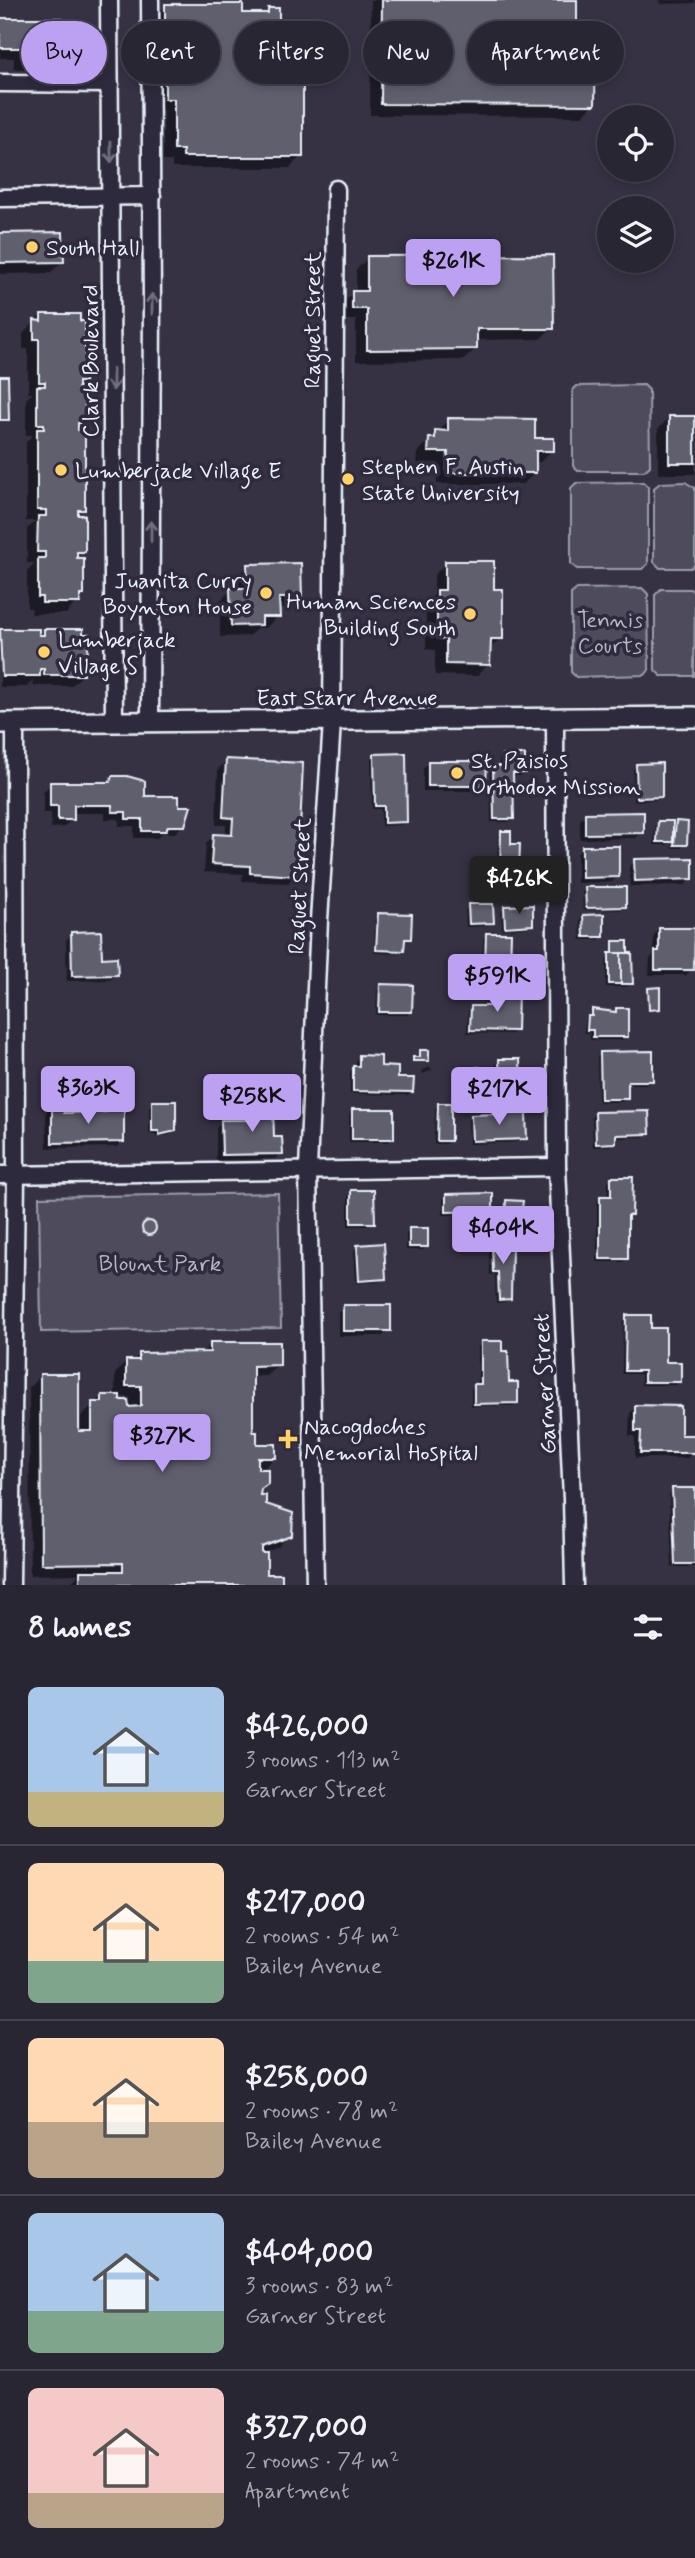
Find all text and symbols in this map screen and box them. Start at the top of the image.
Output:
chip: Buy [21,21,107,84]
chip: Rent [121,21,220,84]
chip: Filters [234,21,349,84]
chip: New [363,21,453,84]
chip: Apartment [467,21,624,84]
map controls [597,105,674,273]
button: locate [597,105,674,182]
one-way arrow [104,140,118,163]
button: layers [597,196,674,273]
place label: South Hall [46,234,139,264]
marker: South Hall [24,239,40,255]
pin: $261K [404,240,502,299]
text: $261K [422,247,484,277]
street label: Raguet Street [299,251,331,388]
street label: Clark Boulevard [77,284,107,438]
one-way arrow [145,292,159,315]
one-way arrow [106,368,120,391]
place label: Stephen F. Austin State University [362,453,524,509]
place label: Lumberjack Village E [75,457,281,489]
marker: Lumberjack Village E [53,462,69,478]
marker: Stephen F. Austin State University [340,471,356,487]
one-way arrow [144,520,158,543]
place label: Juanita Curry Boynton House [102,567,252,623]
marker: Juanita Curry Boynton House [258,585,274,601]
place label: Human Sciences Building South [286,588,456,646]
marker: Human Sciences Building South [462,606,478,622]
park label: Tennis Courts [577,606,643,662]
place label: Lumberjack Village S [58,626,176,682]
marker: Lumberjack Village S [36,644,52,660]
street label: East Starr Avenue [256,684,438,714]
place label: St. Paisios Orthodox Mission [471,747,640,803]
marker: St. Paisios Orthodox Mission [449,765,465,781]
street label: Raguet Street [282,817,322,955]
pin: $426K [470,856,568,916]
text: $426K [486,864,552,894]
pin: $591K [448,954,546,1014]
text: $591K [464,962,530,992]
pin: $363K [39,1066,137,1126]
pin: $217K [450,1068,548,1127]
text: $363K [57,1074,119,1104]
pin: $258K [203,1074,301,1134]
text: $217K [467,1075,531,1105]
text: $258K [219,1082,285,1112]
pin: $404K [454,1206,552,1266]
text: $404K [468,1214,538,1244]
park label: Blount Park [99,1250,221,1280]
street label: Garner Street [527,1313,565,1455]
place label: Nacogdoches Memorial Hospital [304,1413,478,1469]
pin: $327K [113,1414,211,1474]
text: $327K [129,1422,195,1452]
marker: Nacogdoches Memorial Hospital [278,1429,298,1449]
text: 8 homes [28,1608,131,1647]
icon: filters [629,1608,667,1646]
text: $426,000 [245,1707,369,1746]
icon: home [84,1715,168,1799]
text: 3 rooms · 113 m² [245,1746,400,1776]
text: Garner Street [245,1776,386,1806]
text: $217,000 [245,1883,365,1922]
icon: home [84,1891,168,1975]
text: 2 rooms · 54 m² [245,1922,399,1952]
text: Bailey Avenue [245,1952,382,1982]
text: $258,000 [245,2058,368,2097]
icon: home [84,2066,168,2150]
text: 2 rooms · 78 m² [245,2097,398,2127]
text: Bailey Avenue [245,2127,382,2157]
text: $404,000 [245,2233,373,2272]
icon: home [84,2241,168,2325]
text: 3 rooms · 83 m² [245,2272,393,2302]
text: Garner Street [245,2302,386,2332]
text: $327,000 [245,2408,367,2447]
icon: home [84,2416,168,2500]
text: 2 rooms · 74 m² [245,2447,400,2477]
text: Apartment [245,2477,350,2507]

